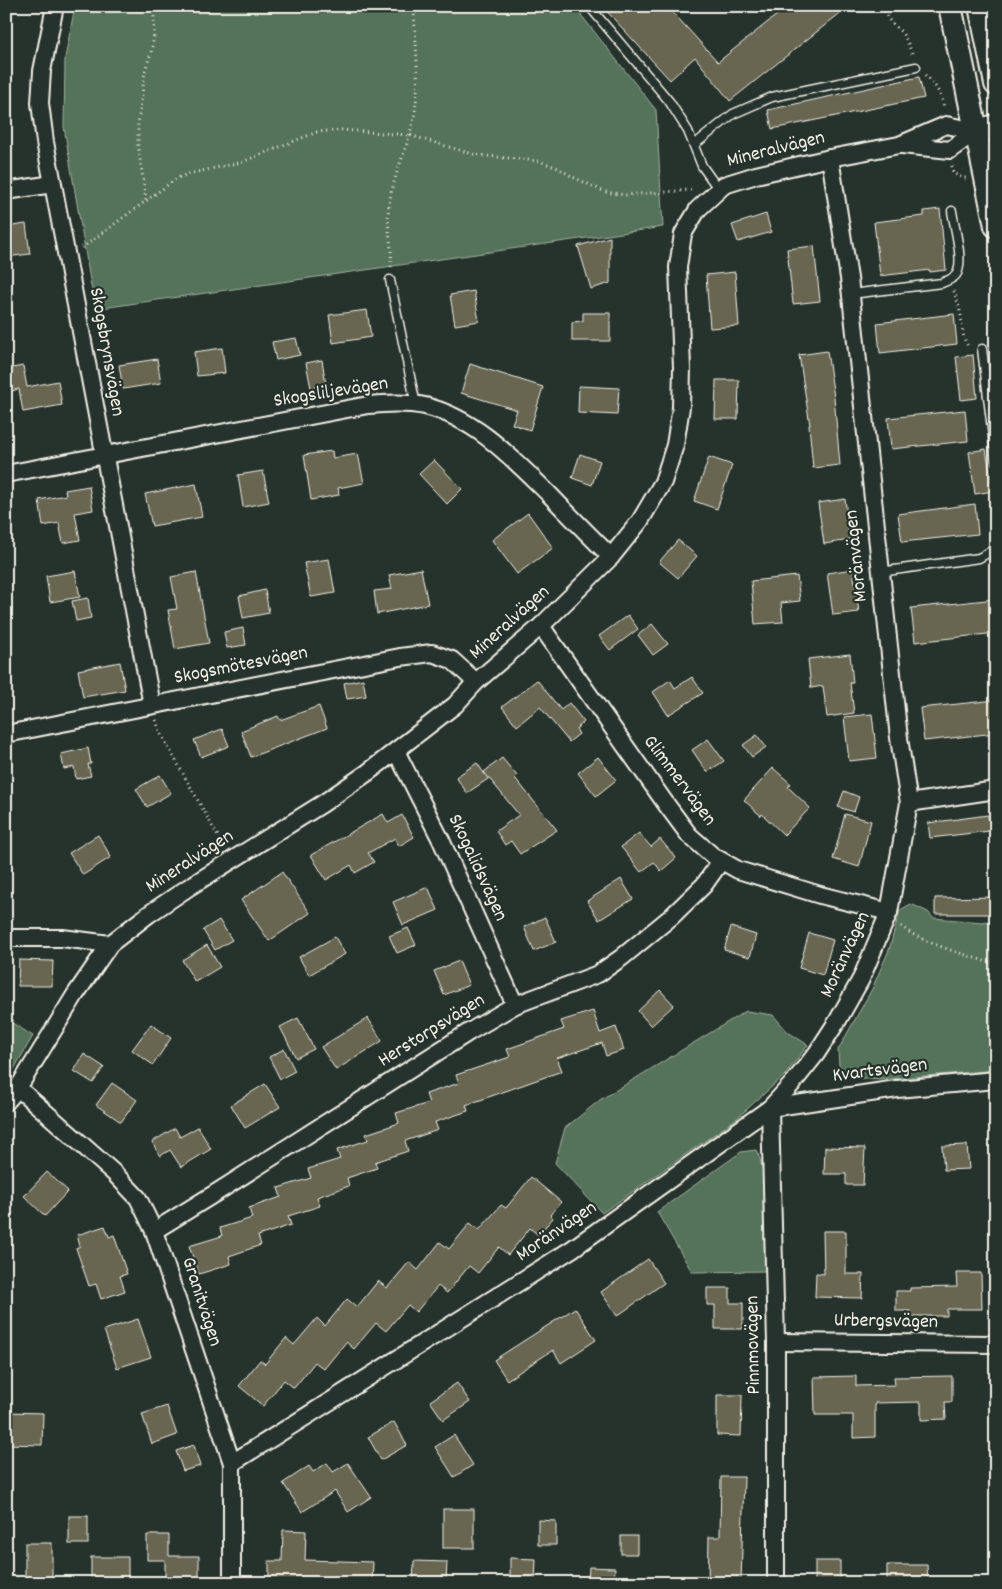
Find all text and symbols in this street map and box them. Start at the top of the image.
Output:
street label: Mineralvägen [724,124,828,176]
street label: Skogsbrynsvägen [81,286,131,418]
street label: Skogsliljevägen [272,370,390,416]
street label: Moränvägen [838,509,876,603]
street label: Mineralvägen [463,579,557,667]
street label: Skogsmötesvägen [172,639,310,693]
street label: Glimmervägen [636,730,722,832]
street label: Skogalidsvägen [440,810,514,926]
street label: Mineralvägen [140,823,240,901]
street label: Moränvägen [814,907,878,1003]
street label: Herstorpsvägen [373,987,491,1075]
street label: Kvartsvägen [831,1051,929,1091]
street label: Moränvägen [511,1195,603,1269]
street label: Granitvägen [173,1254,229,1350]
street label: Pinnmovägen [739,1295,769,1395]
street label: Urbergsvägen [834,1307,938,1337]

